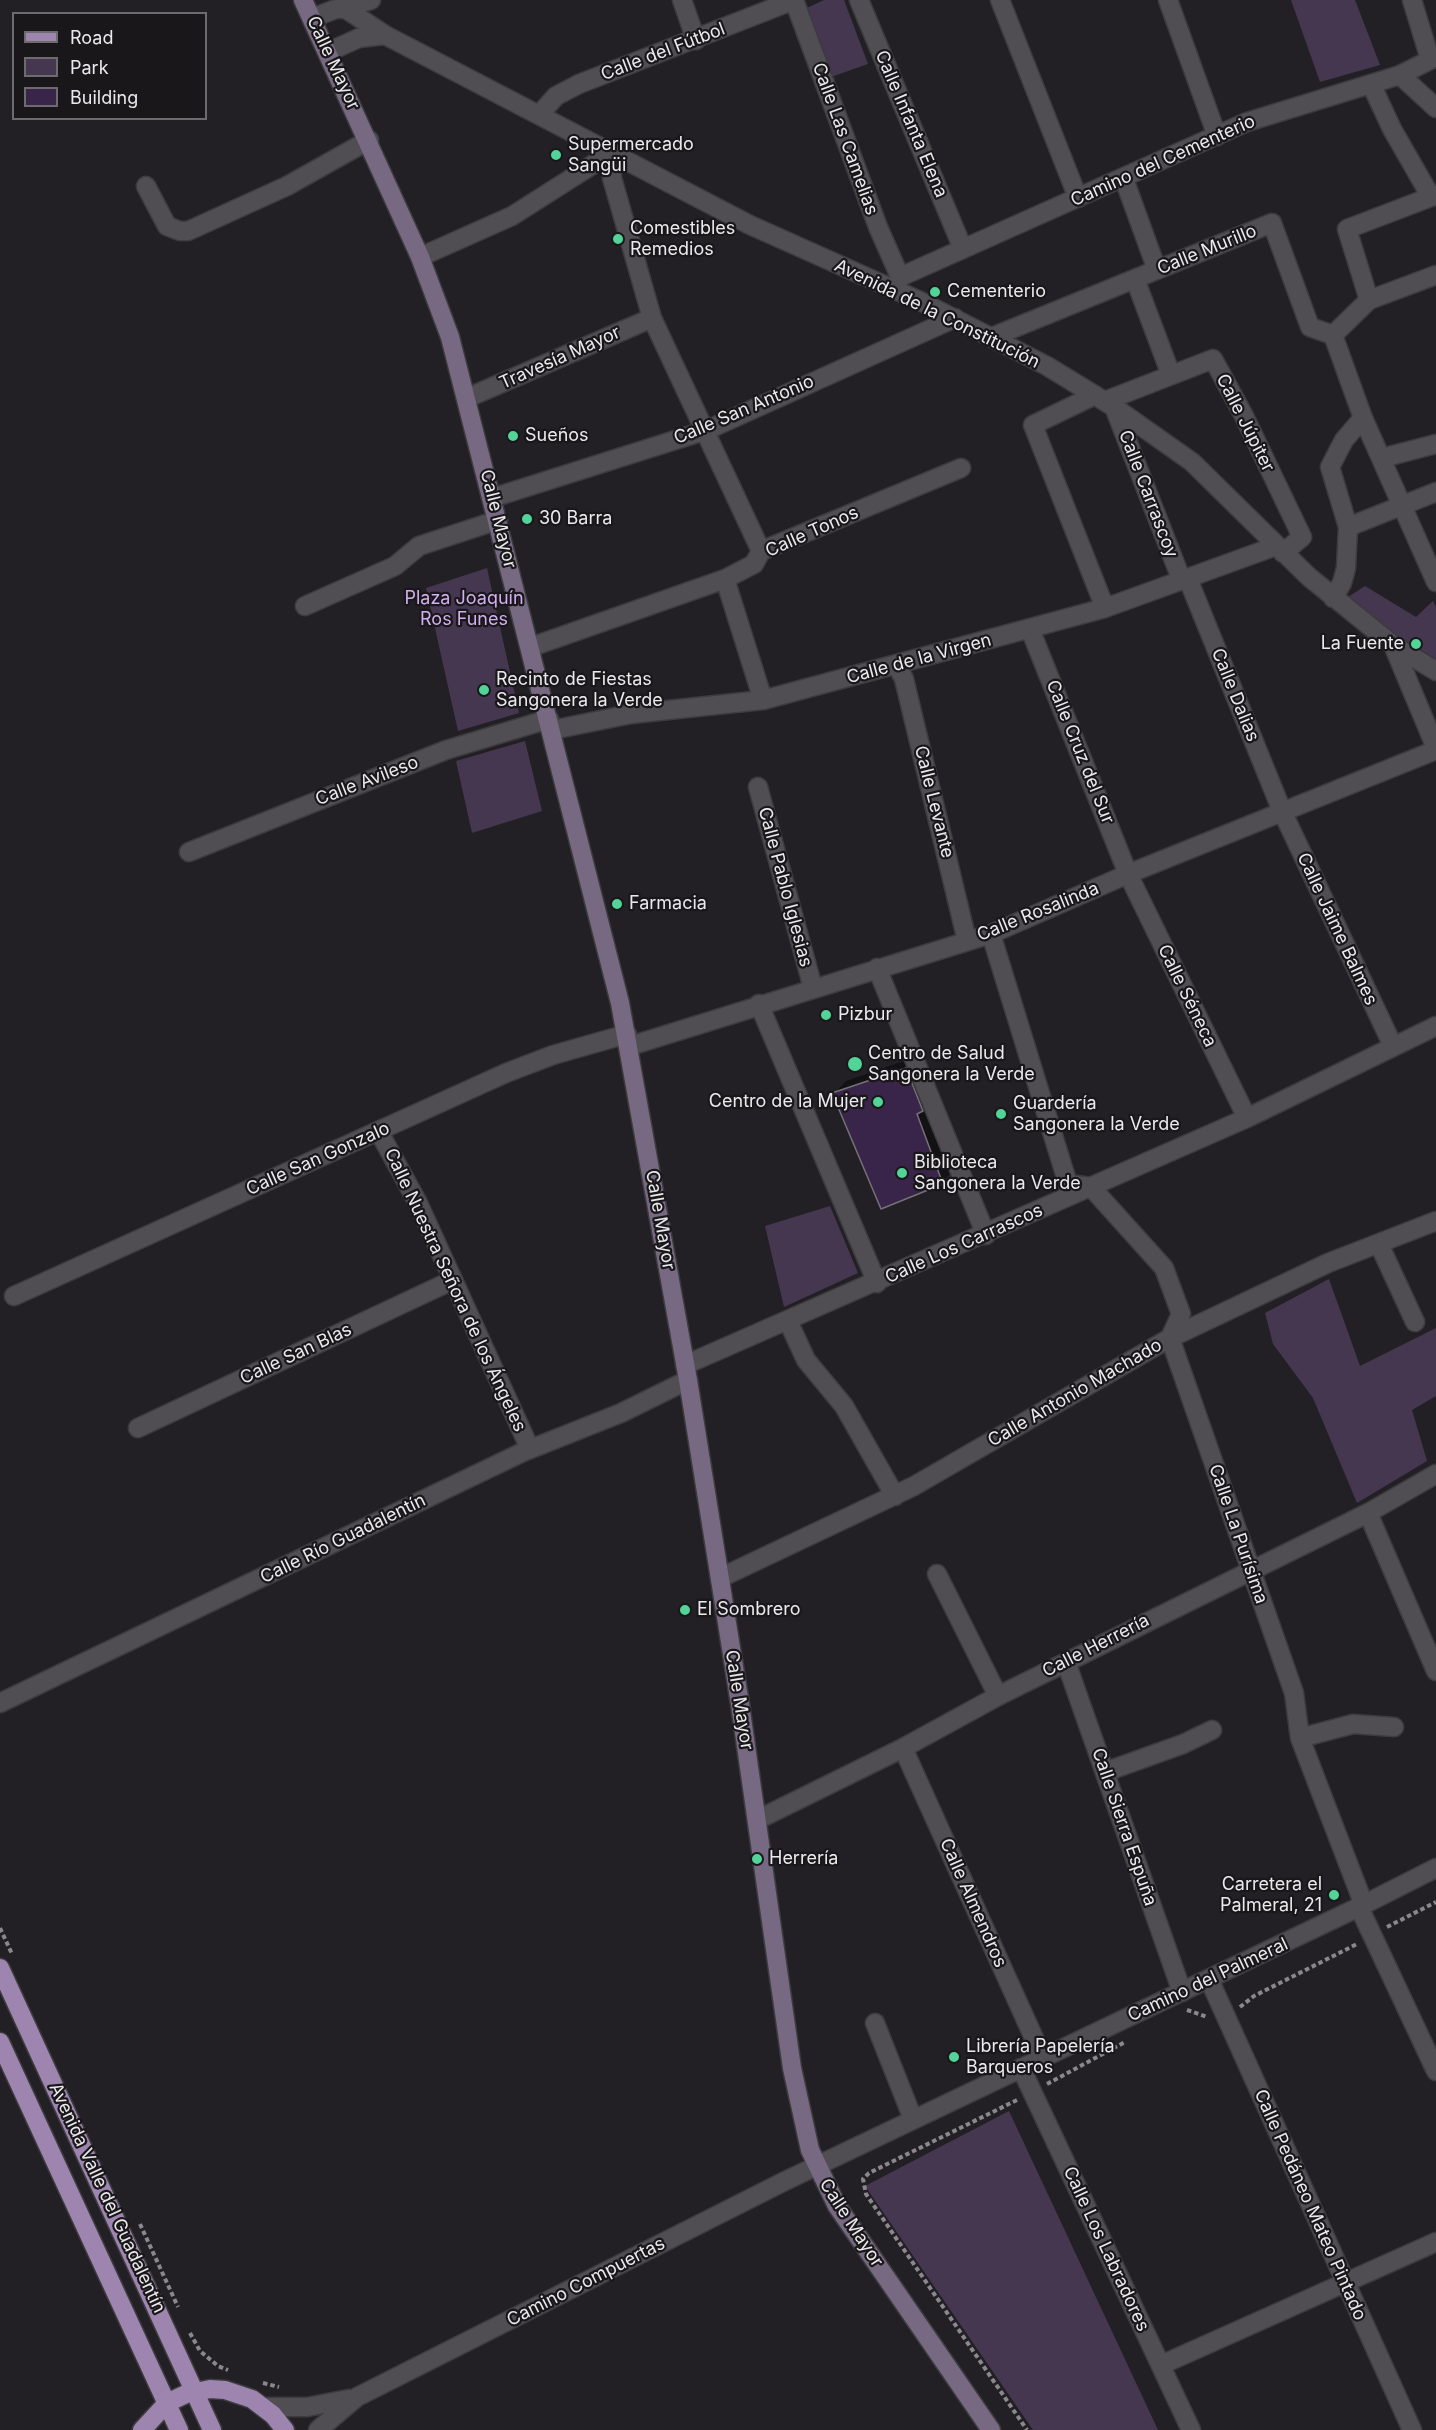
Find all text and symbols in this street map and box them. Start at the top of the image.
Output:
legend [12,12,207,120]
street label: Calle Mayor [302,13,364,113]
street label: Calle del Fútbol [598,18,728,86]
text: Road [70,27,113,48]
street label: Calle Infanta Elena [870,47,952,201]
text: Park [70,57,109,78]
street label: Calle Las Camelias [807,60,883,218]
text: Building [70,87,138,108]
street label: Camino del Cementerio [1067,111,1259,211]
place label: Supermercado Sangüi [568,134,694,176]
marker: Supermercado Sangüi [549,148,563,162]
place label: Comestibles Remedios [630,218,735,260]
street label: Calle Murillo [1154,220,1260,280]
marker: Comestibles Remedios [611,232,625,246]
street label: Avenida de la Constitución [831,255,1043,373]
place label: Cementerio [947,281,1046,303]
marker: Cementerio [928,285,942,299]
street label: Travesía Mayor [496,322,624,394]
street label: Calle San Antonio [671,371,817,449]
street label: Calle Júpiter [1211,371,1279,475]
place label: Sueños [525,425,589,447]
street label: Calle Carrascoy [1114,427,1182,561]
marker: Sueños [506,429,520,443]
street label: Calle Mayor [475,467,521,571]
street label: Calle Tonos [762,502,862,562]
place label: 30 Barra [539,508,612,530]
marker: 30 Barra [520,512,534,526]
park label: Plaza Joaquín Ros Funes [404,588,524,630]
street label: Calle de la Virgen [844,629,994,689]
place label: La Fuente [1321,633,1404,655]
marker: La Fuente [1409,637,1423,651]
street label: Calle Dalias [1206,645,1264,745]
place label: Recinto de Fiestas Sangonera la Verde [496,669,663,712]
street label: Calle Cruz del Sur [1041,677,1119,827]
marker: Recinto de Fiestas Sangonera la Verde [477,683,491,697]
street label: Calle Levante [910,744,958,860]
street label: Calle Avileso [313,752,421,810]
street label: Calle Pablo Iglesias [753,805,817,969]
street label: Calle Jaime Balmes [1292,849,1382,1009]
street label: Calle Rosalinda [974,878,1102,946]
place label: Farmacia [629,893,707,915]
marker: Farmacia [610,897,624,911]
street label: Calle Séneca [1153,941,1221,1051]
place label: Pizbur [838,1004,892,1026]
marker: Pizbur [819,1008,833,1022]
place label: Centro de Salud Sangonera la Verde [868,1043,1035,1086]
marker: Centro de Salud Sangonera la Verde [846,1055,864,1073]
place label: Centro de la Mujer [709,1091,866,1113]
place label: Guardería Sangonera la Verde [1013,1093,1180,1136]
marker: Centro de la Mujer [871,1095,885,1109]
marker: Guardería Sangonera la Verde [994,1107,1008,1121]
street label: Calle San Gonzalo [243,1118,393,1200]
street label: Calle Nuestra Señora de los Ángeles [380,1145,530,1435]
place label: Biblioteca Sangonera la Verde [914,1152,1081,1194]
marker: Biblioteca Sangonera la Verde [895,1166,909,1180]
street label: Calle Mayor [641,1168,679,1272]
street label: Calle Los Carrascos [882,1199,1046,1289]
street label: Calle San Blas [237,1319,355,1389]
street label: Calle Antonio Machado [984,1334,1166,1452]
street label: Calle La Purísima [1204,1461,1272,1607]
street label: Calle Río Guadalentín [257,1490,429,1588]
place label: El Sombrero [697,1599,801,1621]
marker: El Sombrero [678,1603,692,1617]
street label: Calle Herrería [1039,1610,1153,1682]
street label: Calle Mayor [720,1648,758,1752]
street label: Calle Sierra Espuña [1087,1745,1161,1909]
street label: Calle Almendros [935,1835,1011,1971]
place label: Herrería [769,1848,838,1870]
marker: Herrería [750,1852,764,1866]
place label: Carretera el Palmeral, 21 [1220,1874,1322,1916]
marker: Carretera el Palmeral, 21 [1327,1888,1341,1902]
street label: Camino del Palmeral [1124,1933,1292,2027]
place label: Librería Papelería Barqueros [966,2036,1115,2078]
marker: Librería Papelería Barqueros [947,2050,961,2064]
street label: Avenida Valle del Guadalentín [44,2080,170,2316]
street label: Calle Pedáneo Mateo Pintado [1249,2086,1371,2324]
street label: Calle Los Labradores [1058,2163,1154,2335]
street label: Calle Mayor [814,2175,888,2271]
street label: Camino Compuertas [503,2233,669,2331]

